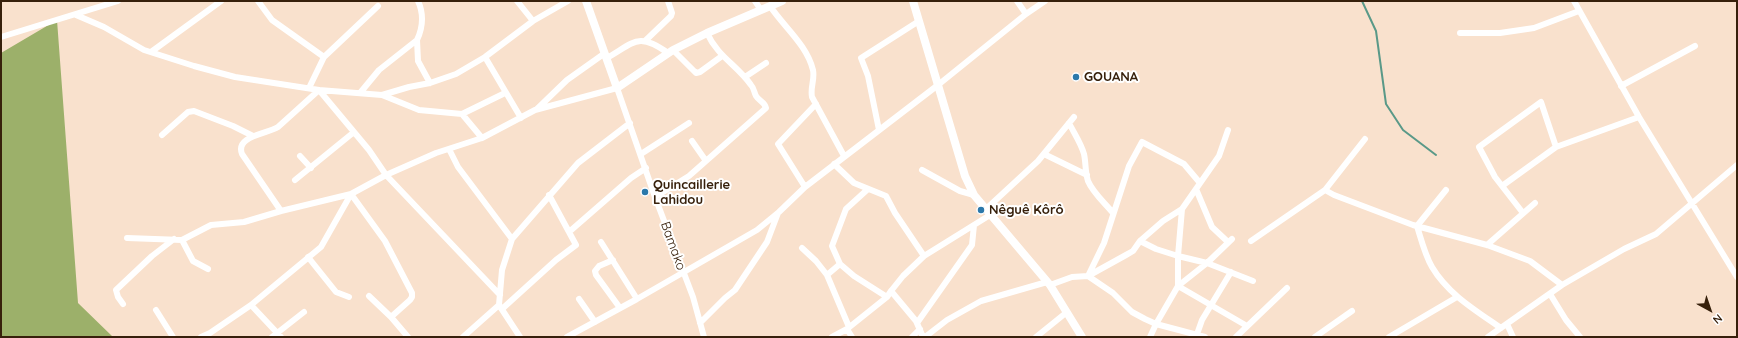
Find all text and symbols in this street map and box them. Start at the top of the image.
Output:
place label: GOUANA [1084,69,1138,85]
marker: GOUANA [1071,72,1081,82]
place label: Quincaillerie Lahidou [653,177,730,208]
marker: Quincaillerie Lahidou [640,187,650,197]
place label: Nêguê Kôrô [989,202,1064,218]
marker: Nêguê Kôrô [976,205,986,215]
street label: Bamako [657,220,689,272]
north arrow [1690,290,1730,330]
text: N [1710,311,1725,327]

